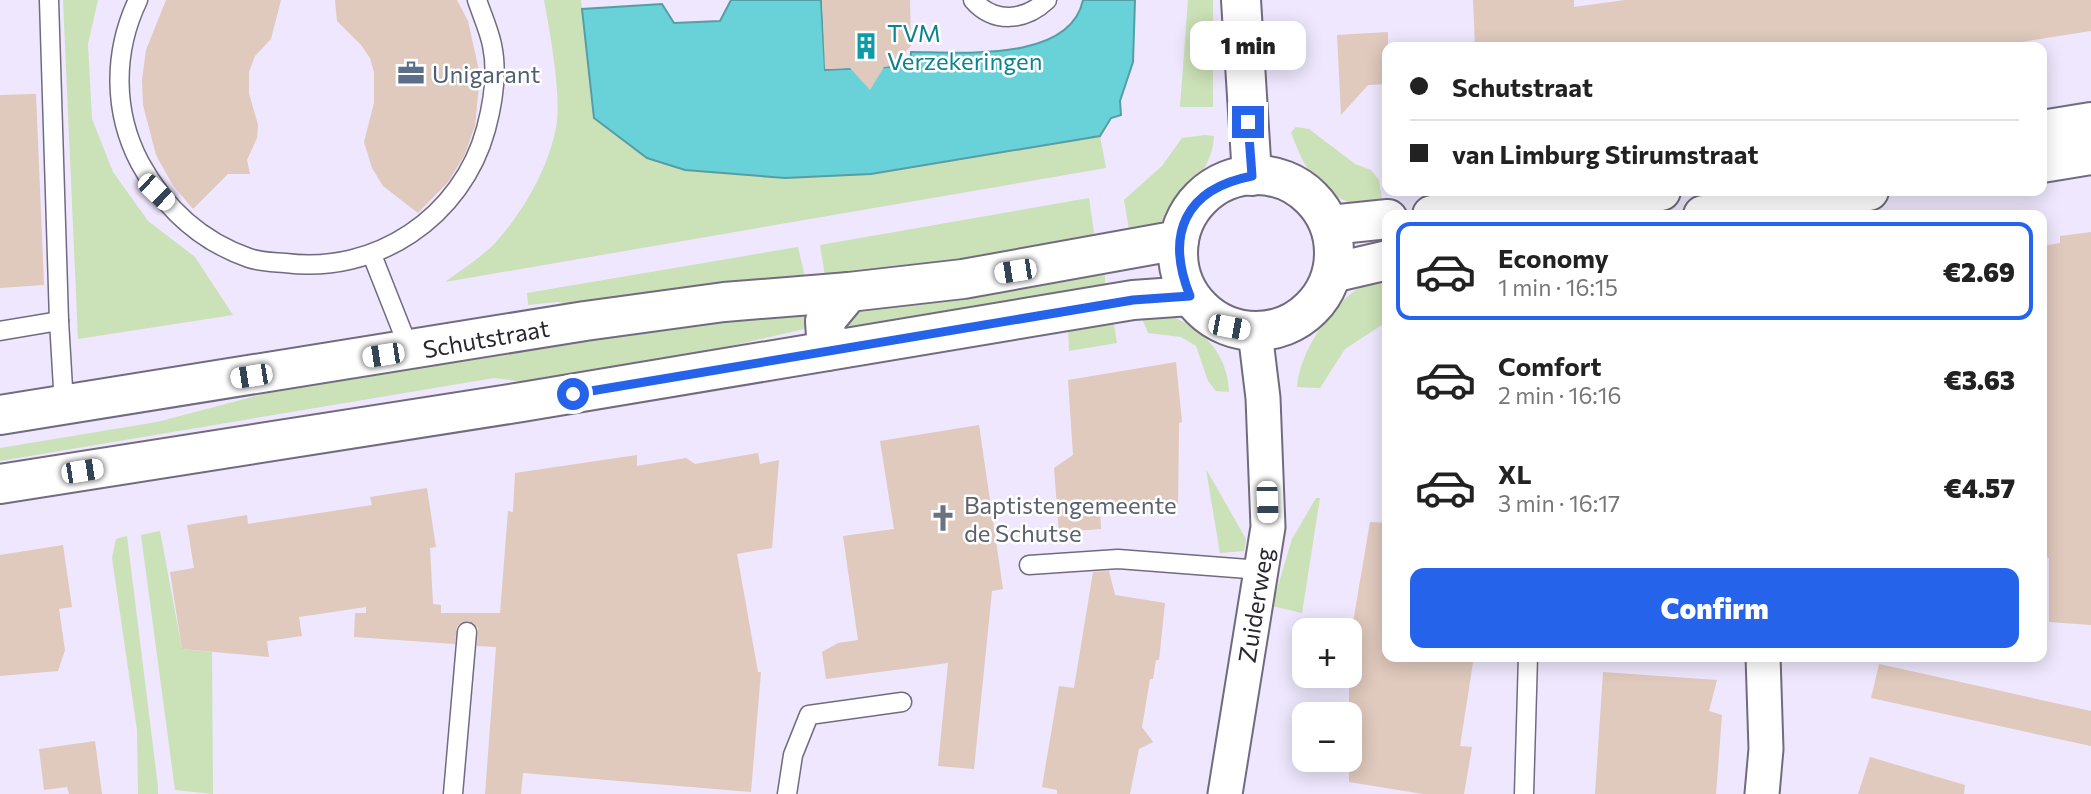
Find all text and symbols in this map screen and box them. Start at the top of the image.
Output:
place label: TVM Verzekeringen [887,18,1042,75]
callout: 1 min [1190,20,1306,69]
building icon: TVM Verzekeringen [851,31,881,61]
text: 1 min [1220,31,1276,59]
office icon: Unigarant [396,58,426,88]
place label: Unigarant [432,59,540,88]
text: Schutstraat [1452,71,1593,102]
route end [1232,106,1264,138]
text: van Limburg Stirumstraat [1452,138,1758,169]
car [134,170,179,214]
icon: car [1414,240,1477,303]
text: Economy [1498,242,1609,273]
text: €2.69 [1943,256,2015,287]
car [993,257,1038,285]
text: 1 min · 16:15 [1498,273,1618,301]
street label: Schutstraat [420,313,552,363]
car [1207,313,1252,341]
car [361,341,406,369]
icon: car [1414,348,1477,411]
text: Comfort [1498,350,1601,381]
car [229,362,274,390]
text: €3.63 [1943,364,2015,395]
route start [557,378,589,410]
text: 2 min · 16:16 [1498,381,1622,409]
icon: car [1414,456,1477,519]
car [60,457,105,485]
text: XL [1498,458,1532,489]
text: €4.57 [1943,472,2015,503]
car [1256,481,1279,523]
text: 3 min · 16:17 [1498,489,1620,517]
place label: Baptistengemeente de Schutse [964,490,1177,547]
church icon: Baptistengemeente de Schutse [928,503,958,533]
street label: Zuiderweg [1232,545,1278,665]
button: Confirm [1410,568,2019,648]
map controls [1292,618,1362,772]
button: + [1292,618,1362,688]
button: − [1292,702,1362,772]

